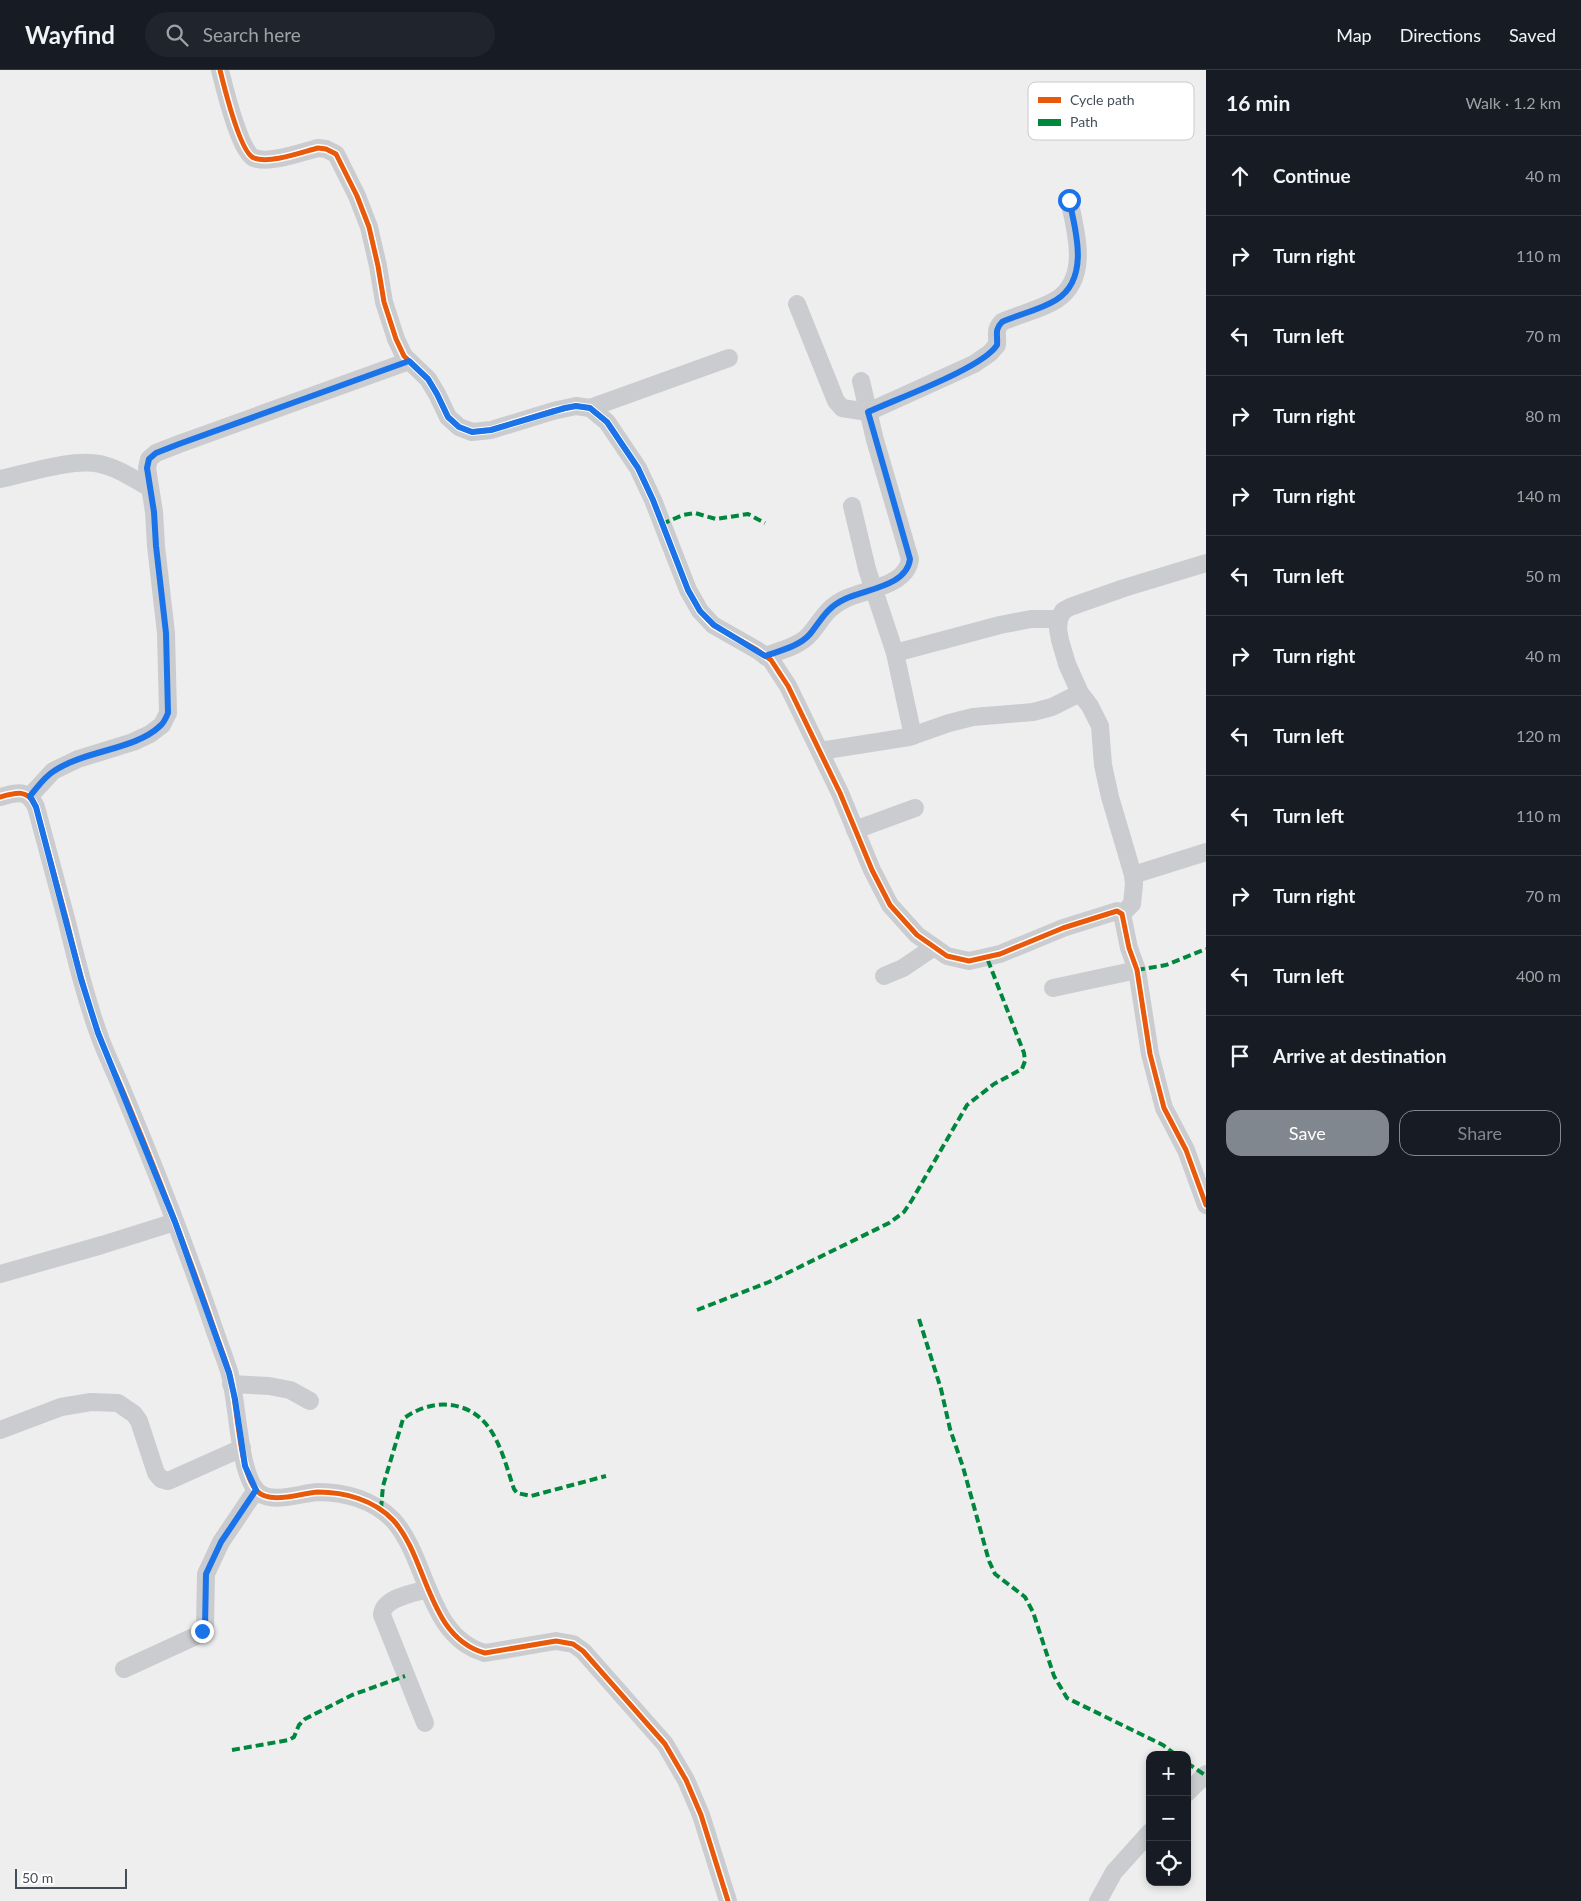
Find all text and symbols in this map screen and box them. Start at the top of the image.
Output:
search box [145,12,495,57]
text: Wayfind [25,20,115,49]
icon: search [163,21,191,49]
text: Search here [203,23,301,46]
text: Map [1336,24,1372,46]
text: Directions [1400,24,1481,46]
text: Saved [1509,24,1556,46]
legend [1028,82,1194,140]
text: 16 min [1226,90,1290,115]
text: Cycle path [1070,91,1135,108]
text: Walk · 1.2 km [1465,93,1561,112]
text: Path [1070,113,1098,130]
icon: ahead [1226,162,1254,190]
text: Continue [1273,164,1351,187]
text: 40 m [1525,166,1561,185]
route start [1058,189,1081,212]
icon: right [1226,242,1254,270]
text: Turn right [1273,244,1355,267]
text: 110 m [1516,246,1561,265]
icon: left [1226,322,1254,350]
text: Turn left [1273,324,1344,347]
text: 70 m [1525,326,1561,345]
icon: right [1226,402,1254,430]
text: Turn right [1273,404,1355,427]
text: 80 m [1525,406,1561,425]
icon: right [1226,482,1254,510]
text: Turn right [1273,484,1355,507]
text: 140 m [1516,486,1561,505]
icon: left [1226,562,1254,590]
text: Turn left [1273,564,1344,587]
text: 50 m [1525,566,1561,585]
icon: right [1226,642,1254,670]
text: Turn right [1273,644,1355,667]
text: 40 m [1525,646,1561,665]
icon: left [1226,722,1254,750]
text: Turn left [1273,724,1344,747]
text: 120 m [1516,726,1561,745]
icon: left [1226,802,1254,830]
text: Turn left [1273,804,1344,827]
text: 110 m [1516,806,1561,825]
icon: right [1226,882,1254,910]
text: Turn right [1273,884,1355,907]
text: 70 m [1525,886,1561,905]
icon: left [1226,962,1254,990]
text: Turn left [1273,964,1344,987]
text: 400 m [1516,966,1561,985]
icon: arrive [1226,1042,1254,1070]
text: Arrive at destination [1273,1044,1446,1067]
button: Save [1226,1110,1389,1156]
button: Share [1399,1110,1561,1156]
route end [191,1620,214,1643]
map controls [1146,1751,1191,1886]
button: + [1146,1751,1191,1796]
button: − [1146,1796,1191,1841]
button: locate [1146,1841,1191,1886]
scale bar [15,1866,128,1889]
text: 50 m [22,1869,53,1886]

